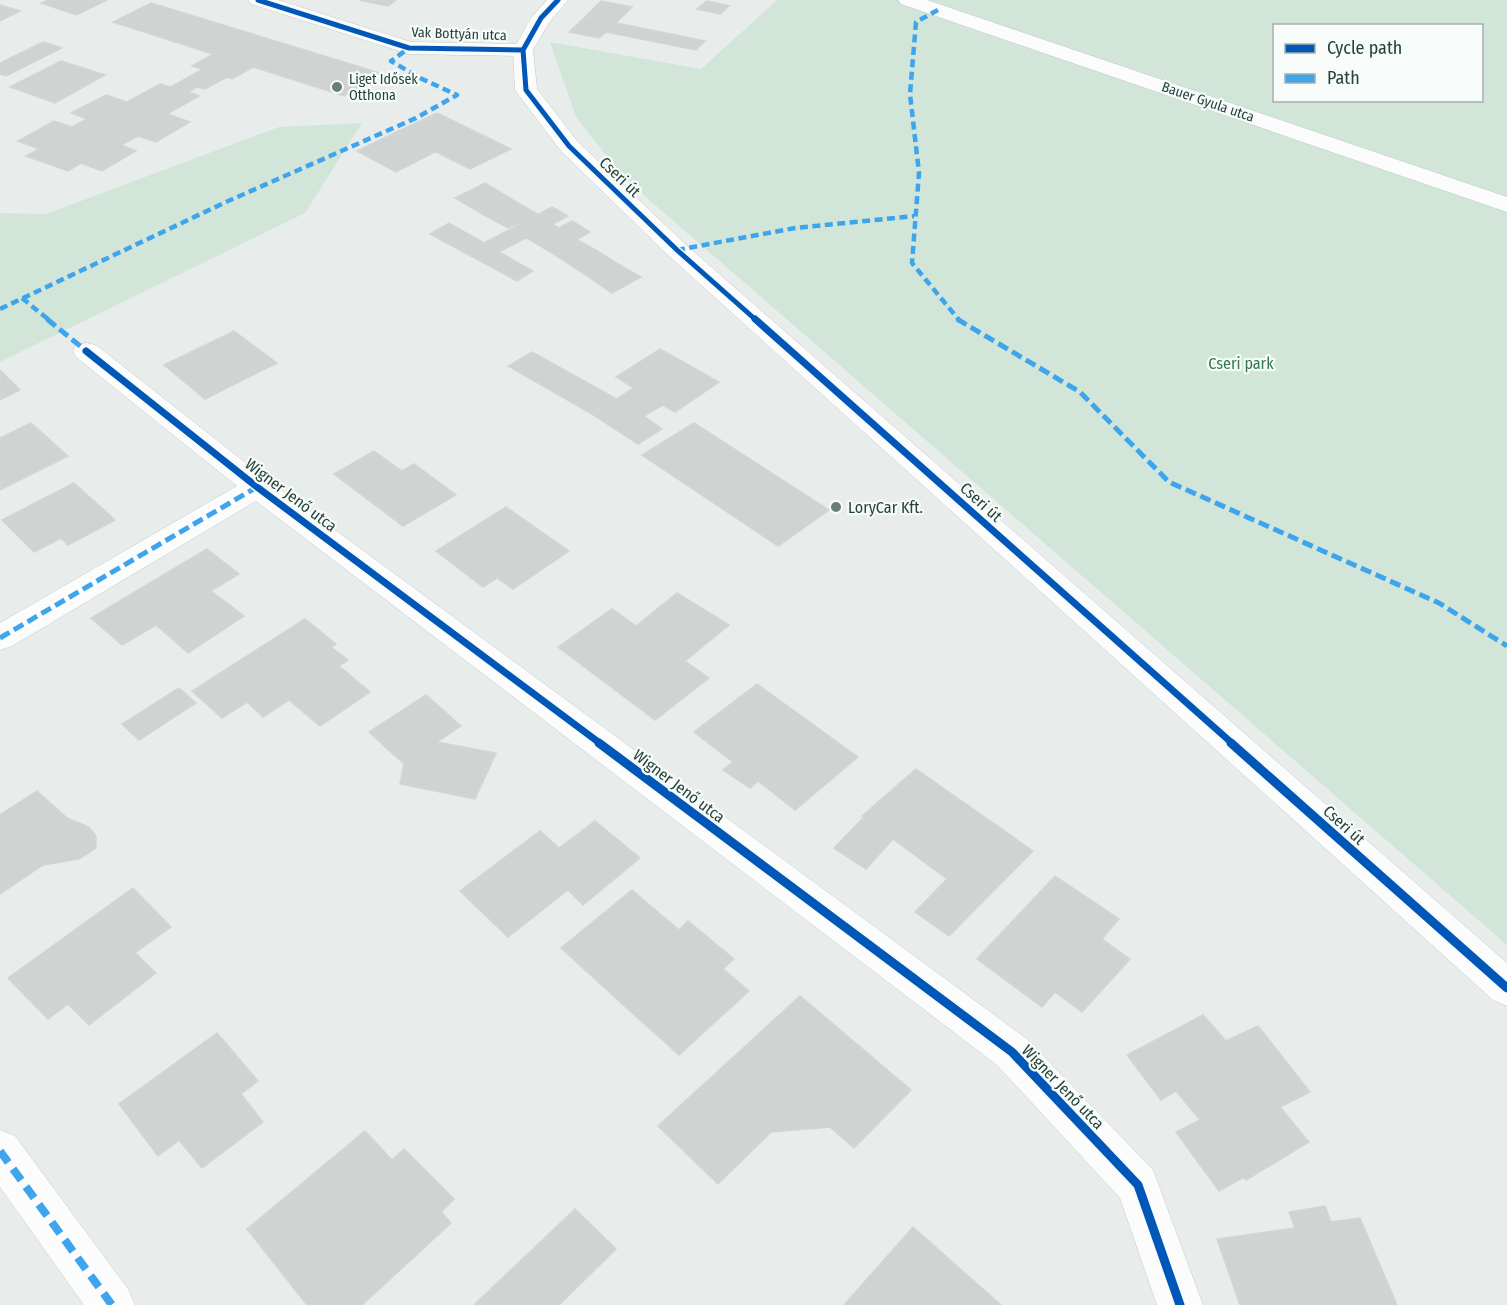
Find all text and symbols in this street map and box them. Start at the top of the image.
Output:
street label: Vak Bottyán utca [411,24,507,44]
legend [1273,24,1483,102]
text: Cycle path [1327,37,1402,59]
text: Path [1327,67,1360,89]
place label: Liget Idősek Otthona [349,71,418,104]
street label: Bauer Gyula utca [1160,78,1257,126]
marker: Liget Idősek Otthona [330,80,344,94]
street label: Cseri út [596,153,645,202]
park label: Cseri park [1208,354,1274,373]
street label: Wigner Jenő utca [241,454,341,536]
street label: Cseri út [956,478,1006,526]
place label: LoryCar Kft. [848,498,923,517]
marker: LoryCar Kft. [829,500,843,514]
street label: Wigner Jenő utca [629,745,729,827]
street label: Cseri út [1319,801,1369,849]
street label: Wigner Jenő utca [1018,1041,1108,1133]

